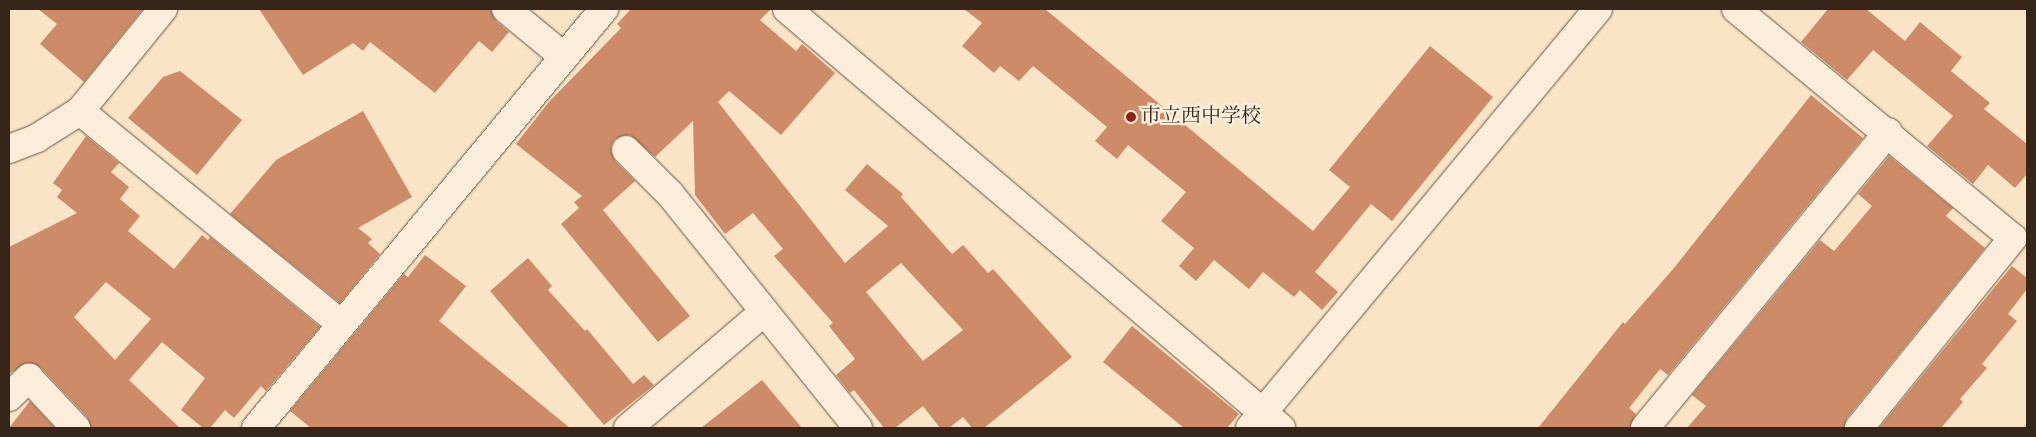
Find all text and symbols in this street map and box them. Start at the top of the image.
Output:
place label: 市立西中学校 [1141,105,1261,129]
marker: 市立西中学校 [1125,111,1137,123]

